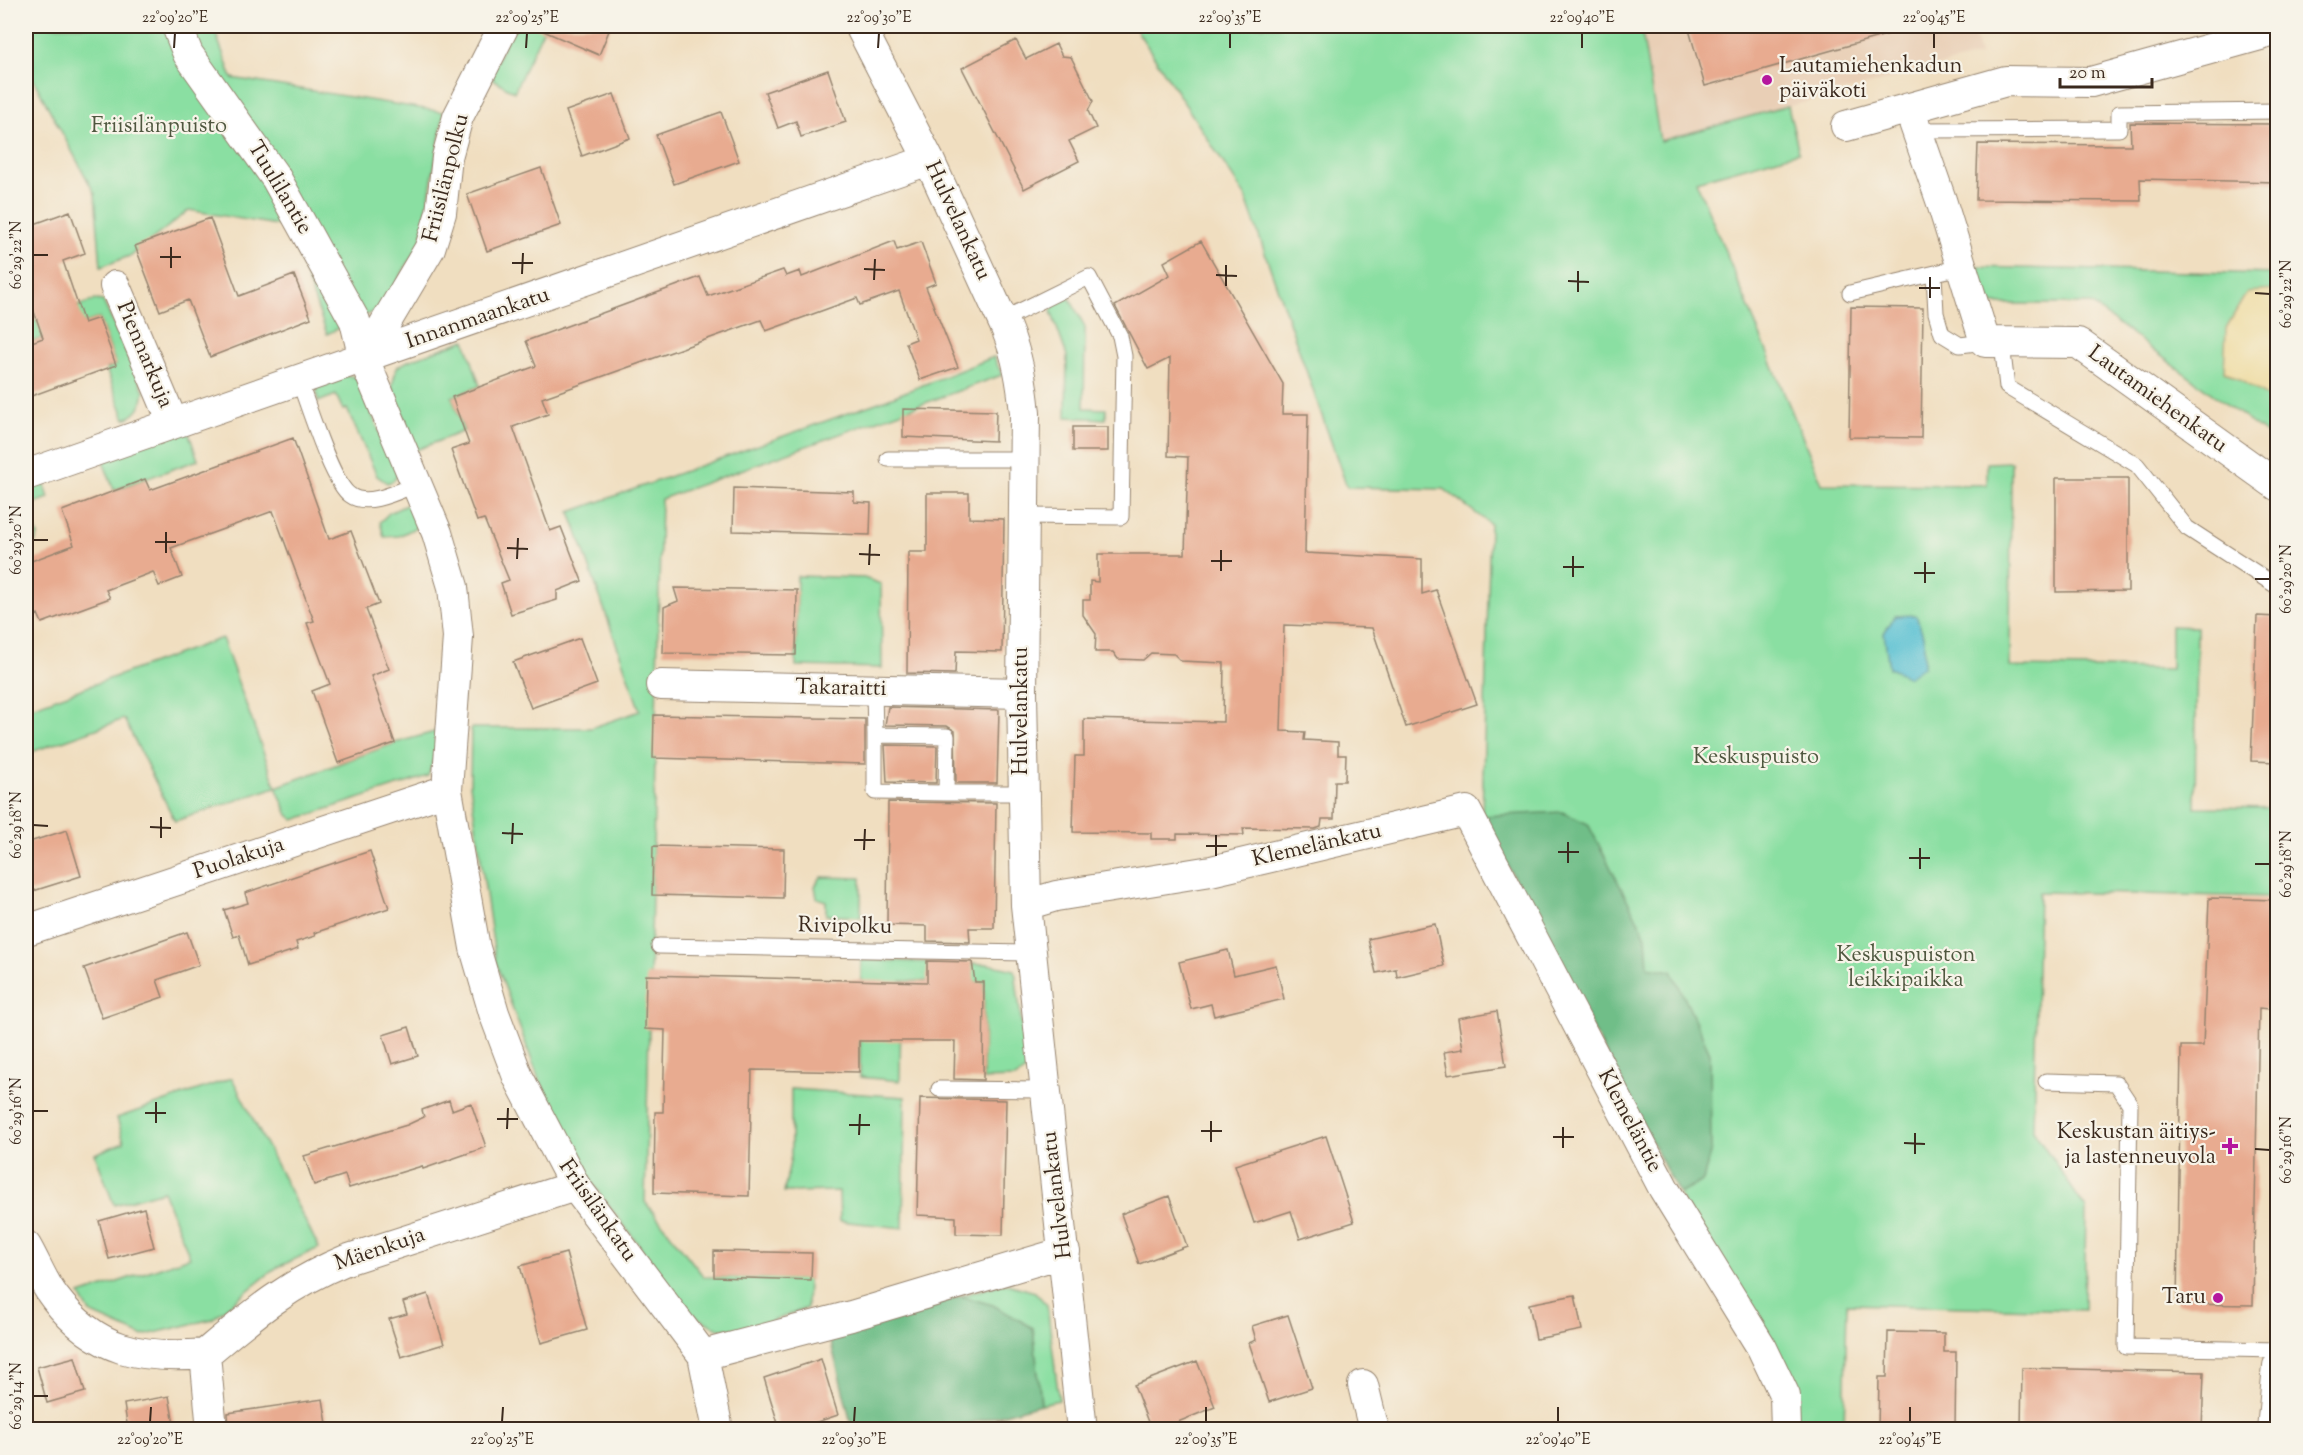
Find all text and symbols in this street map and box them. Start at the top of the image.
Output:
text: 22°09'20"E [142,8,208,29]
text: 22°09'25"E [495,8,559,29]
text: 22°09'30"E [846,8,912,29]
text: 22°09'35"E [1199,8,1261,29]
text: 22°09'40"E [1549,8,1615,29]
text: 22°09'45"E [1903,8,1965,29]
place label: Lautamiehenkadun päiväkoti [1779,51,1963,108]
scale bar [2060,51,2152,89]
text: 20 m [2069,61,2106,87]
marker: Lautamiehenkadun päiväkoti [1760,73,1774,87]
street label: Friisilänpolku [416,110,478,246]
park label: Friisilänpuisto [91,111,227,143]
street label: Tuulilantie [238,135,320,241]
street label: Hulvelankatu [915,156,999,286]
text: 60°29'22"N [7,221,28,289]
text: 60°29'22"N [2277,260,2298,328]
street label: Innanmaankatu [402,279,554,359]
street label: Piennarkuja [107,297,181,413]
street label: Lautamiehenkatu [2080,338,2234,462]
text: 60°29'20"N [7,505,28,575]
text: 60°29'20"N [2277,544,2298,614]
street label: Hulvelankatu [1006,646,1038,775]
street label: Takaraitti [795,672,887,706]
park label: Keskuspuisto [1693,742,1819,774]
text: 60°29'18"N [7,791,28,859]
street label: Klemelänkatu [1249,816,1385,876]
street label: Puolakuja [190,829,288,889]
text: 60°29'18"N [2277,830,2298,898]
street label: Rivipolku [798,910,893,944]
park label: Keskuspuiston leikkipaikka [1836,940,1976,997]
street label: Klemeläntie [1588,1064,1670,1178]
text: 60°29'16"N [7,1077,28,1145]
text: 60°29'16"N [2277,1116,2298,1184]
place label: Keskustan äitiys- ja lastenneuvola [2057,1117,2216,1174]
street label: Hulvelankatu [1034,1129,1082,1261]
marker: Keskustan äitiys- ja lastenneuvola [2221,1137,2239,1155]
street label: Friisilänkatu [550,1153,644,1269]
street label: Mäenkuja [330,1220,430,1280]
place label: Taru [2162,1282,2206,1314]
marker: Taru [2211,1291,2225,1305]
text: 60°29'14"N [7,1362,28,1430]
text: 22°09'20"E [117,1430,183,1451]
text: 22°09'25"E [470,1430,534,1451]
text: 22°09'30"E [821,1430,887,1451]
text: 22°09'35"E [1175,1430,1237,1451]
text: 22°09'40"E [1525,1430,1591,1451]
text: 22°09'45"E [1879,1430,1941,1451]

